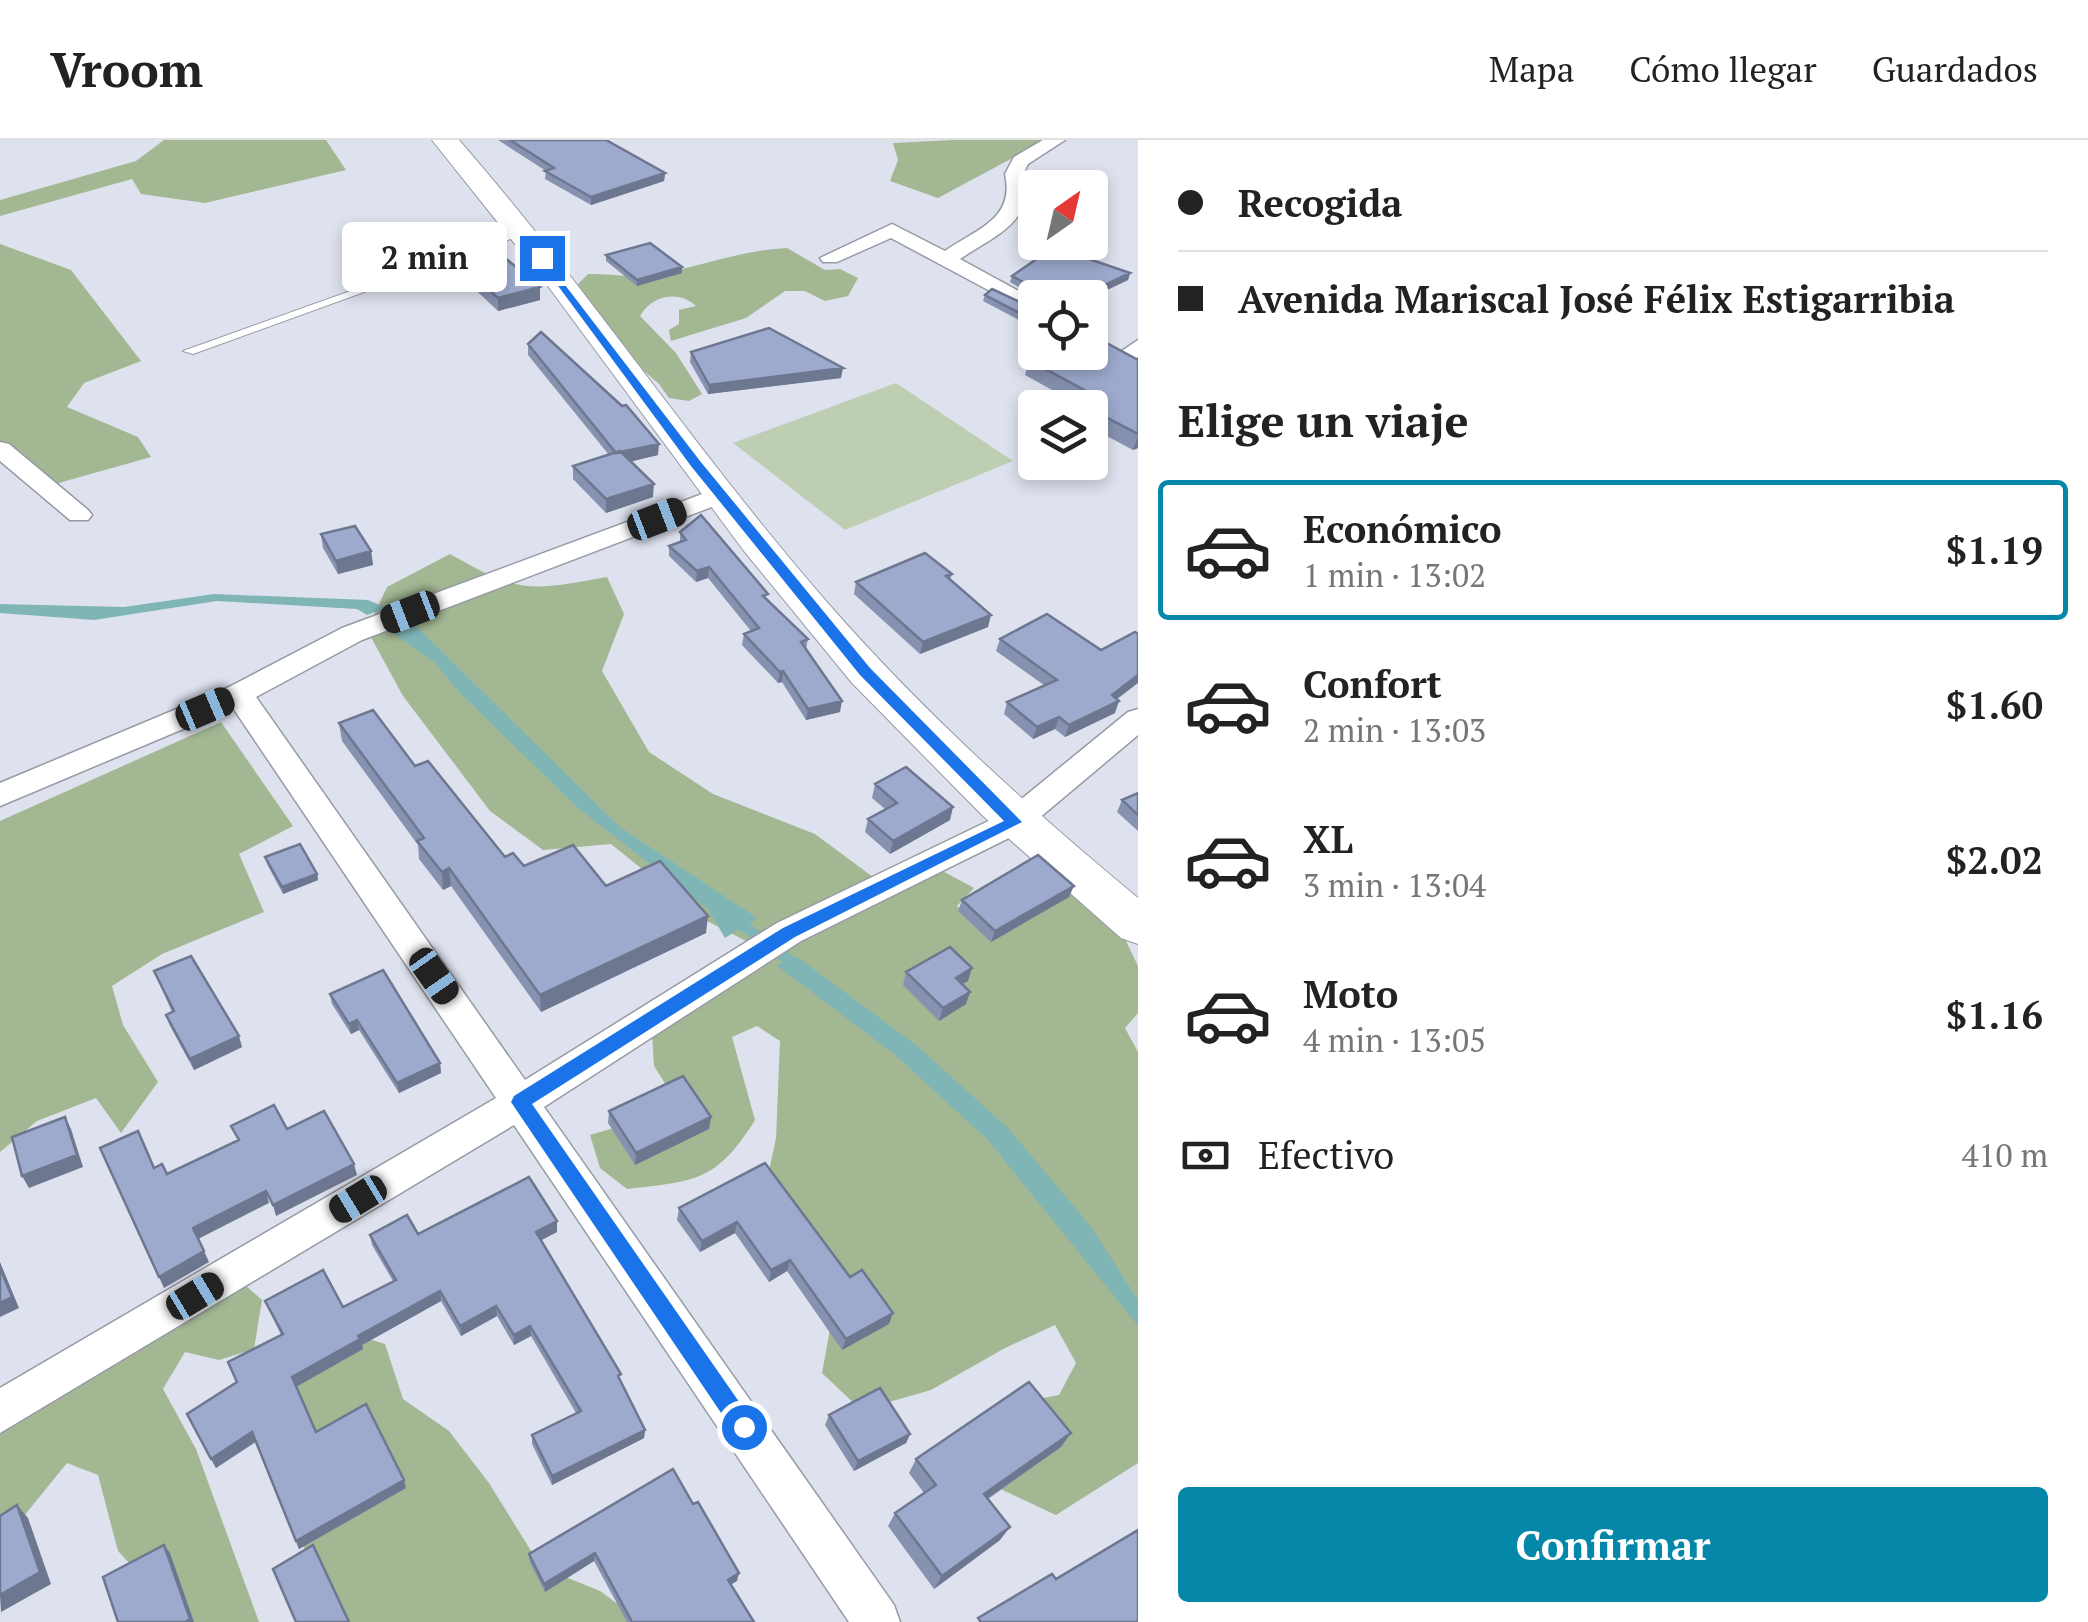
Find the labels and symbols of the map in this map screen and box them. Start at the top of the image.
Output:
north arrow [1018,170,1108,260]
callout: 2 min [342,223,507,293]
route end [520,236,565,281]
car [624,494,690,544]
car [377,587,443,637]
car [172,683,238,735]
car [405,943,463,1009]
car [325,1171,391,1227]
car [162,1268,228,1324]
route start [722,1405,767,1450]

